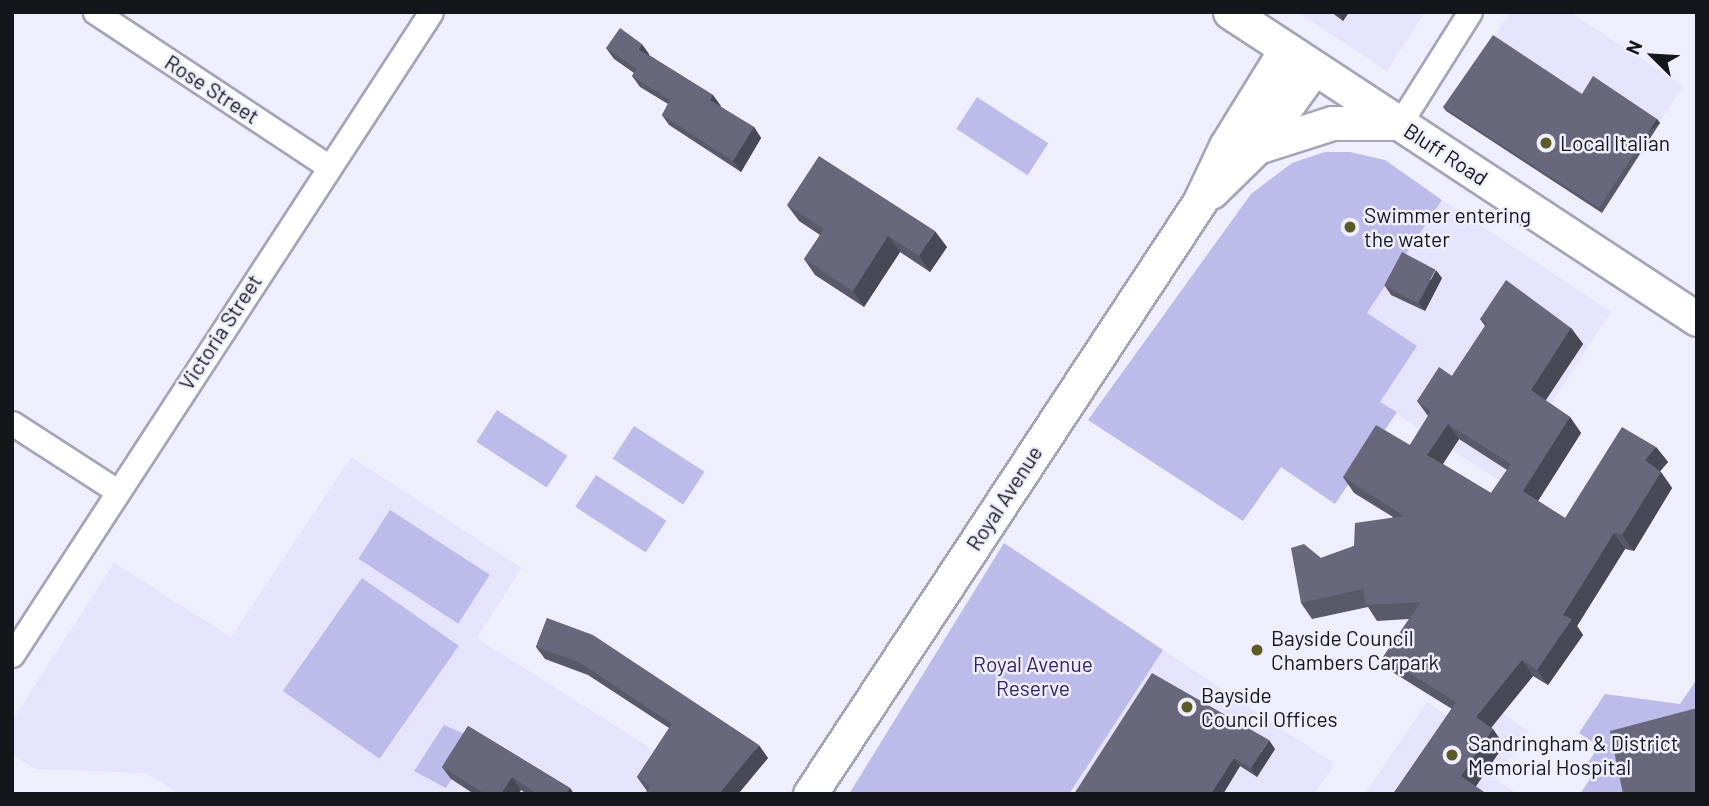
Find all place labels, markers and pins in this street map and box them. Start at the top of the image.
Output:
place label: Local Italian [1560,130,1670,156]
marker: Local Italian [1538,135,1554,151]
place label: Swimmer entering the water [1364,202,1531,252]
marker: Swimmer entering the water [1342,219,1358,235]
place label: Bayside Council Chambers Carpark [1271,625,1439,675]
marker: Bayside Council Chambers Carpark [1249,642,1265,658]
place label: Bayside Council Offices [1201,682,1338,732]
marker: Bayside Council Offices [1179,699,1195,715]
place label: Sandringham & District Memorial Hospital [1468,730,1678,780]
marker: Sandringham & District Memorial Hospital [1442,745,1462,765]

